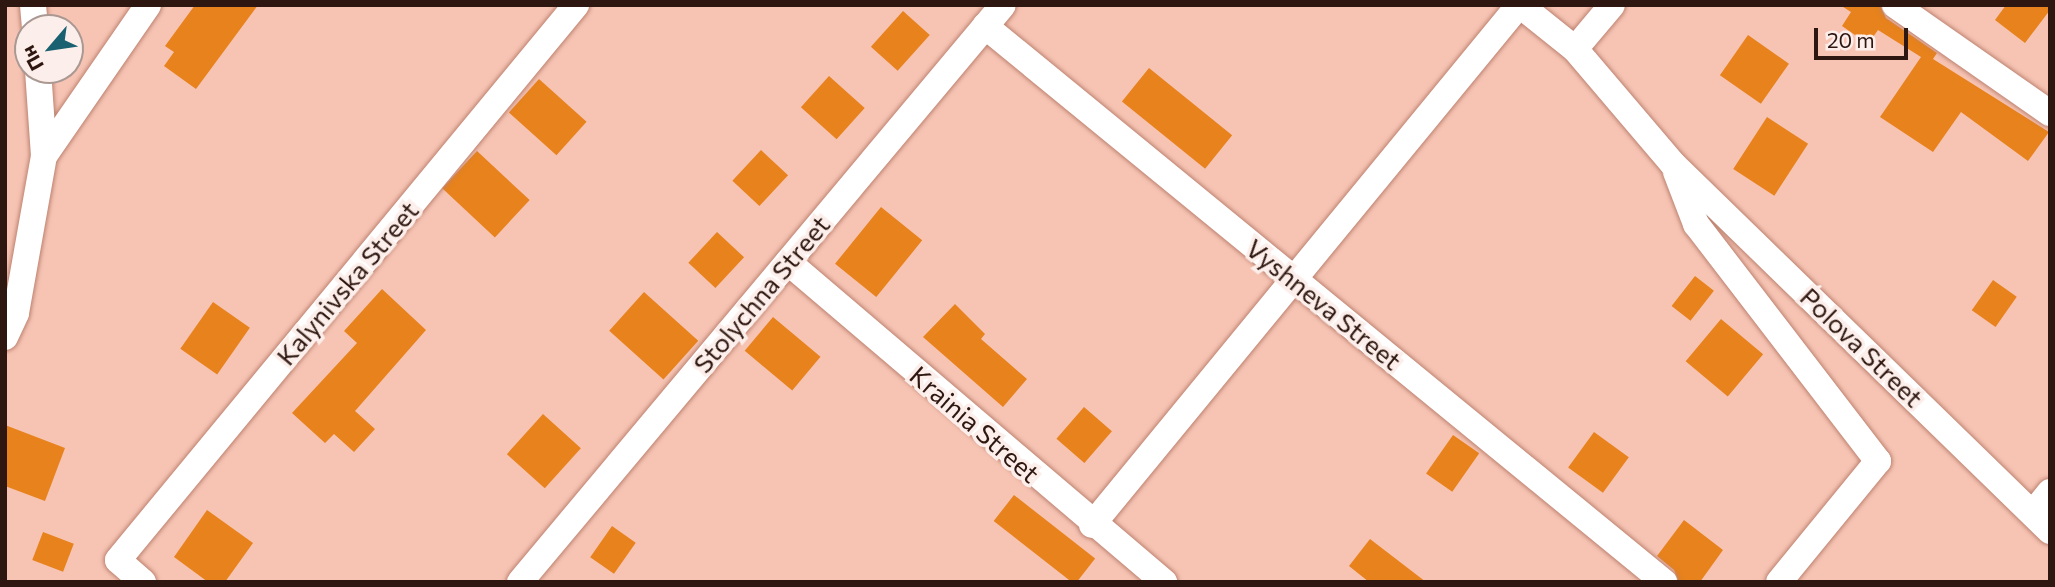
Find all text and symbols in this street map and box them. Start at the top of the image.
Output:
north arrow [14,14,84,84]
scale bar [1817,14,1912,58]
text: 20 m [1827,27,1875,52]
text: Пн [16,42,48,75]
street label: Kalynivska Street [270,195,424,371]
street label: Stolychna Street [686,209,836,379]
street label: Vyshneva Street [1240,232,1408,376]
street label: Polova Street [1794,281,1930,413]
street label: Krainia Street [904,359,1046,489]

